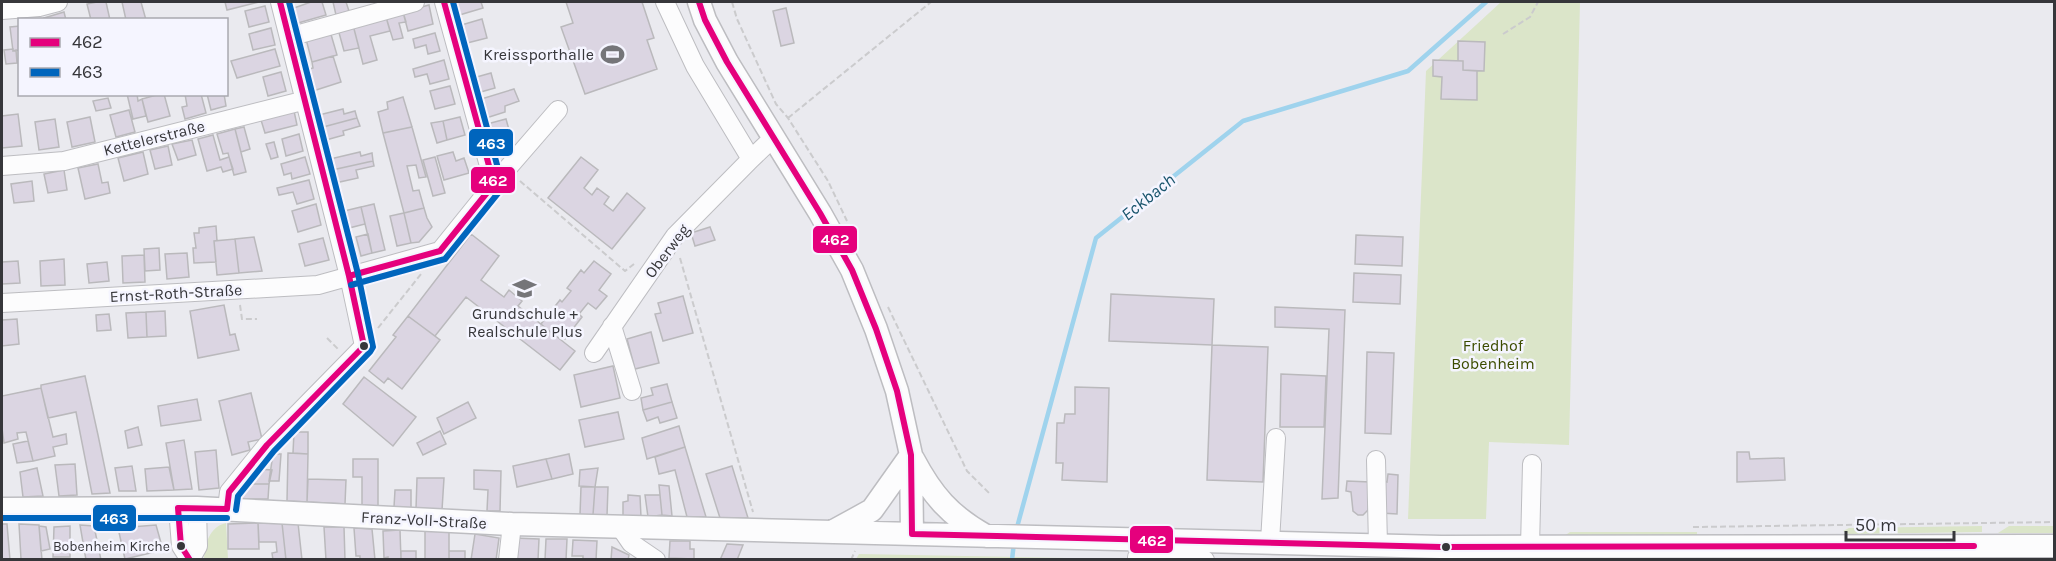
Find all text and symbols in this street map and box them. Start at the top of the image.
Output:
legend [18,18,228,96]
text: 462 [72,31,103,53]
sports icon: Kreissporthalle [599,41,625,67]
place label: Kreissporthalle [483,45,594,64]
text: 463 [72,61,103,83]
street label: Kettelerstraße [101,116,207,160]
line badge: 463 [468,128,514,157]
text: 463 [476,134,506,153]
line badge: 462 [470,166,516,194]
water label: Eckbach [1116,169,1180,225]
text: 462 [479,171,507,190]
street label: Oberweg [641,220,693,282]
line badge: 462 [812,225,858,254]
text: 462 [821,230,849,249]
school or university icon: Grundschule + Realschule Plus [512,275,538,301]
street label: Ernst-Roth-Straße [109,280,243,306]
place label: Grundschule + Realschule Plus [467,304,583,341]
park label: Friedhof Bobenheim [1451,336,1535,373]
unlabelled marker [358,340,370,352]
line badge: 463 [92,504,137,532]
scale bar [1846,504,1954,542]
street label: Franz-Voll-Straße [361,507,487,533]
text: 463 [99,509,129,528]
text: 50 m [1855,514,1897,536]
line badge: 462 [1129,525,1174,554]
text: 462 [1138,531,1166,550]
place label: Bobenheim Kirche [53,538,170,555]
marker: Bobenheim Kirche [175,540,187,552]
unlabelled marker [1440,541,1452,553]

